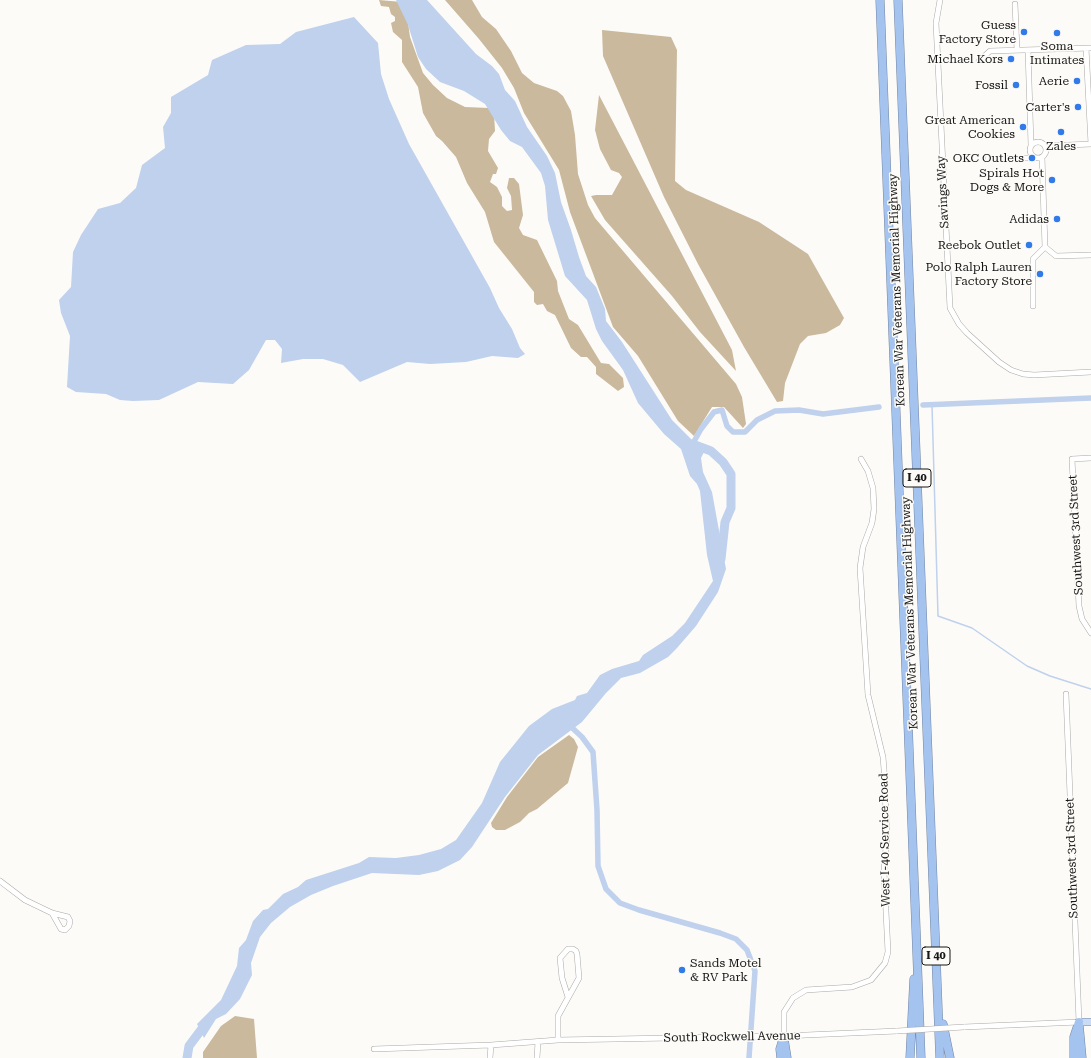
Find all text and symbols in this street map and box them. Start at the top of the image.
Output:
place label: Guess Factory Store [939,18,1016,46]
marker: Guess Factory Store [1019,27,1029,37]
marker: Soma Intimates [1052,28,1062,38]
place label: Soma Intimates [1030,39,1084,67]
place label: Michael Kors [927,52,1003,66]
marker: Michael Kors [1006,54,1016,64]
place label: Aerie [1039,74,1069,88]
marker: Aerie [1072,76,1082,86]
place label: Fossil [975,78,1008,92]
marker: Fossil [1011,80,1021,90]
place label: Carter's [1026,100,1070,114]
marker: Carter's [1073,102,1083,112]
place label: Great American Cookies [925,113,1015,141]
marker: Great American Cookies [1018,122,1028,132]
marker: Zales [1056,127,1066,137]
place label: Zales [1046,139,1076,153]
place label: OKC Outlets [953,151,1024,165]
marker: OKC Outlets [1027,153,1037,163]
street label: Savings Way [934,155,952,229]
place label: Spirals Hot Dogs & More [970,166,1044,194]
street label: Korean War Veterans Memorial Highway [886,173,908,407]
marker: Spirals Hot Dogs & More [1047,175,1057,185]
place label: Adidas [1009,212,1049,226]
marker: Adidas [1052,214,1062,224]
place label: Reebok Outlet [938,238,1021,252]
marker: Reebok Outlet [1024,240,1034,250]
place label: Polo Ralph Lauren Factory Store [925,260,1032,288]
marker: Polo Ralph Lauren Factory Store [1035,269,1045,279]
road number: I 40 [903,469,931,487]
street label: Southwest 3rd Street [1066,474,1086,596]
street label: Korean War Veterans Memorial Highway [899,496,921,730]
street label: West I-40 Service Road [877,773,893,907]
street label: Southwest 3rd Street [1063,797,1081,919]
road number: I 40 [922,947,950,965]
place label: Sands Motel & RV Park [690,956,761,984]
marker: Sands Motel & RV Park [677,965,687,975]
street label: South Rockwell Avenue [663,1029,801,1045]

